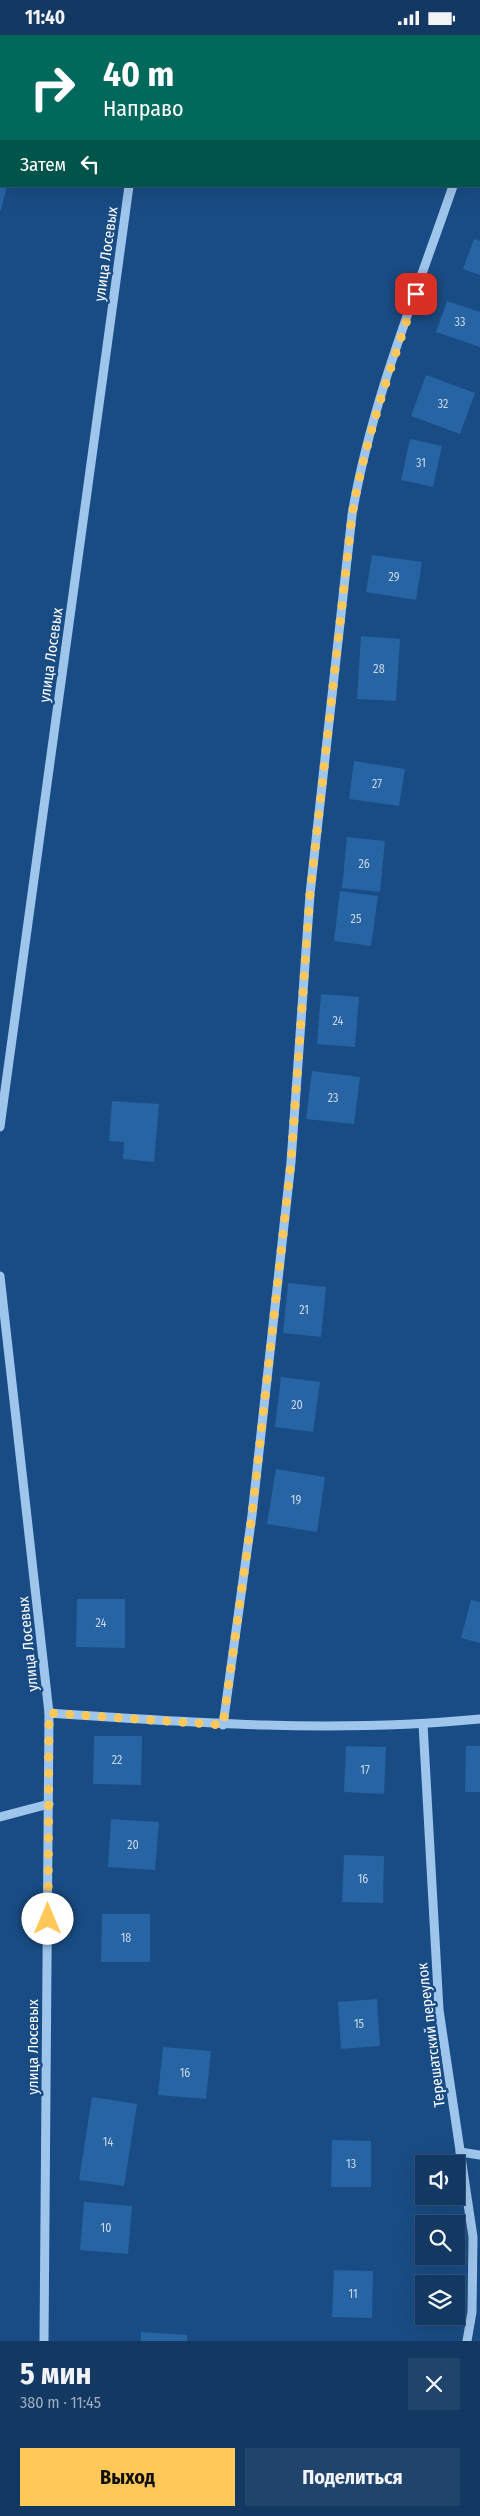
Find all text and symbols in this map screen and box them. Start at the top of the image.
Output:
text: 11:40 [25,6,65,29]
text: 40 m [103,53,174,95]
icon: right [20,55,85,120]
text: Направо [103,95,184,122]
icon: left [76,150,104,178]
text: Затем [20,153,66,176]
street label: улица Лосевых [90,205,122,303]
pin [395,273,437,315]
icon: arrive [402,280,430,308]
house number: 33 [455,315,465,329]
house number: 32 [438,397,448,411]
house number: 31 [416,456,426,470]
house number: 29 [388,570,400,584]
street label: улица Лосевых [35,606,67,704]
house number: 28 [373,662,385,676]
house number: 27 [372,777,382,791]
house number: 26 [358,857,370,871]
house number: 25 [351,912,362,926]
house number: 24 [333,1014,344,1028]
house number: 23 [328,1091,338,1105]
house number: 21 [299,1303,309,1317]
house number: 20 [291,1398,303,1412]
house number: 19 [291,1493,301,1507]
street label: улица Лосевых [14,1595,42,1692]
house number: 24 [96,1616,107,1630]
house number: 22 [112,1753,122,1767]
house number: 17 [360,1763,370,1777]
house number: 20 [127,1838,139,1852]
house number: 16 [358,1872,368,1886]
position arrow [21,1892,73,1944]
house number: 18 [121,1931,131,1945]
street label: Терешатский переулок [413,1962,449,2108]
street label: улица Лосевых [24,1999,42,2095]
house number: 15 [354,2017,365,2031]
house number: 16 [180,2066,190,2080]
house number: 14 [103,2135,113,2149]
map controls [415,2155,465,2325]
button: sound [415,2155,465,2205]
house number: 13 [346,2157,356,2171]
button: search [415,2215,465,2265]
house number: 10 [101,2221,111,2235]
button: layers [415,2275,465,2325]
house number: 11 [348,2287,358,2301]
text: 5 мин [20,2356,91,2392]
button: close [408,2358,460,2410]
text: 380 m · 11:45 [20,2393,101,2412]
button: Выход [20,2448,235,2506]
button: Поделиться [245,2448,460,2506]

